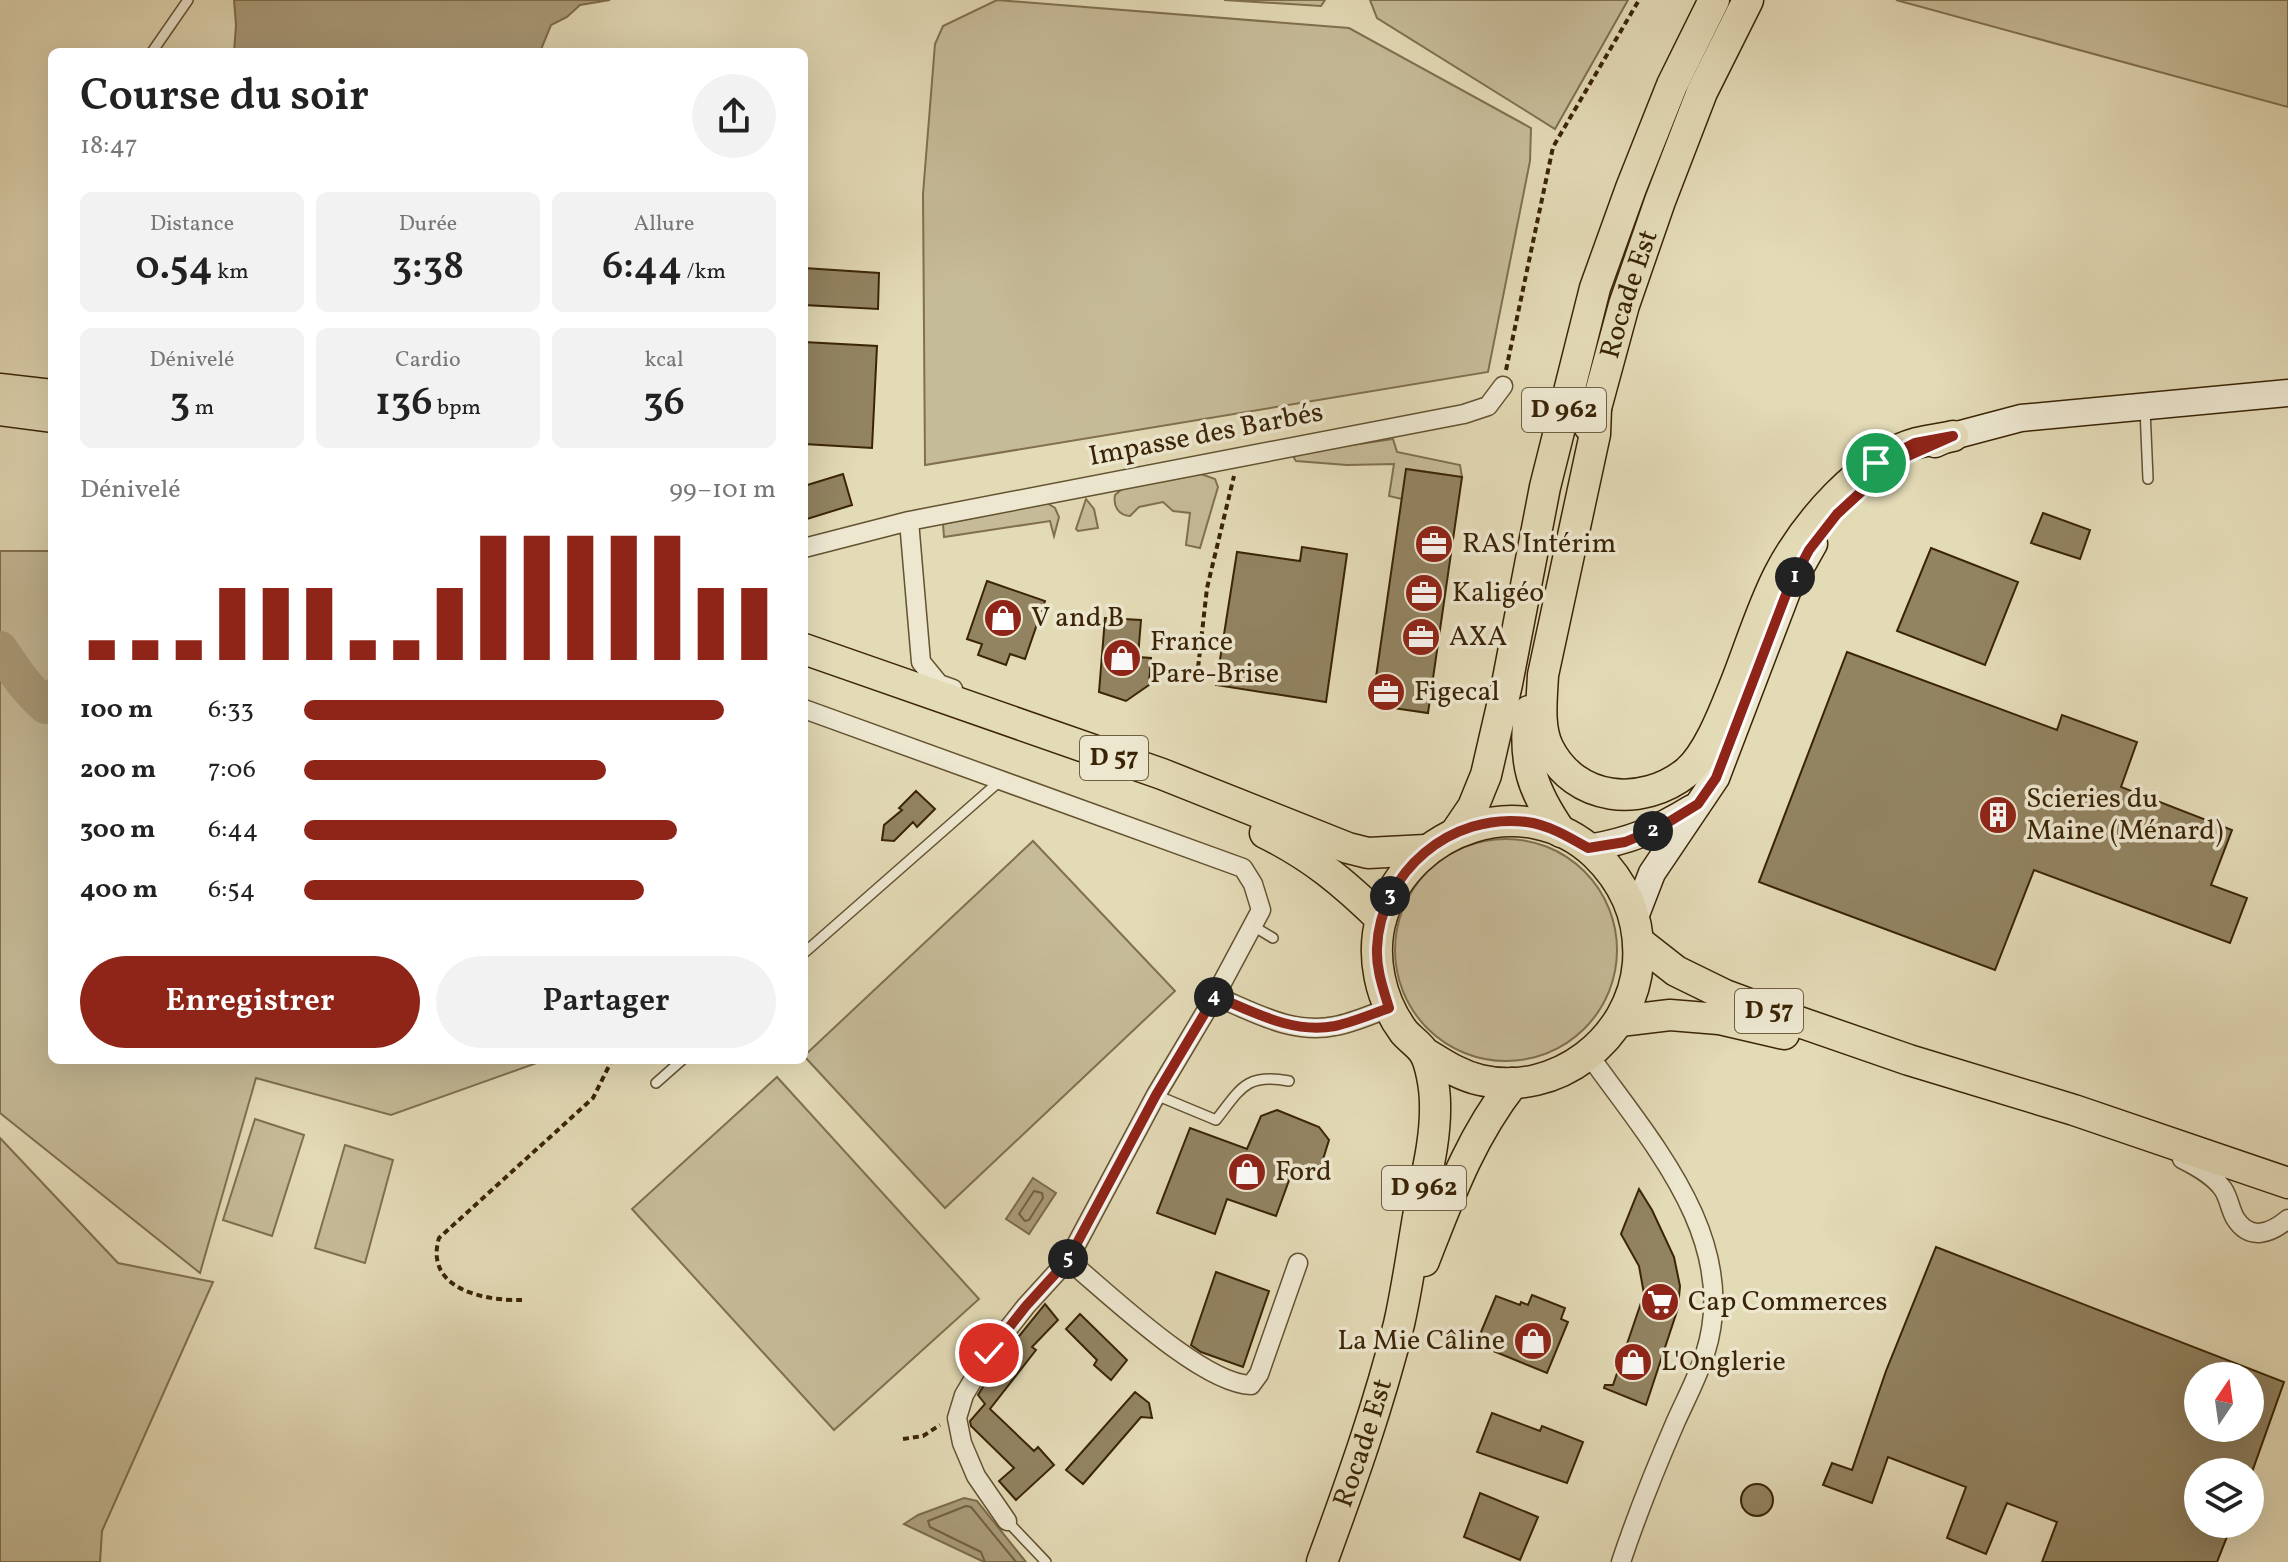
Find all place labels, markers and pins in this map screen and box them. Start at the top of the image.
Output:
pin [1842,429,1910,497]
office icon: RAS Intérim [1413,523,1455,565]
place label: RAS Intérim [1462,525,1616,564]
pin: 1 [1775,557,1815,597]
office icon: Kaligéo [1403,572,1445,614]
place label: Kaligéo [1452,574,1544,613]
shop icon: V and B [982,597,1024,639]
place label: V and B [1031,599,1124,638]
office icon: AXA [1400,616,1442,658]
place label: AXA [1449,618,1507,657]
place label: France Pare-Brise [1150,623,1279,694]
shop icon: France Pare-Brise [1101,637,1143,679]
office icon: Figecal [1365,671,1407,713]
place label: Figecal [1414,673,1500,712]
place label: Scieries du Maine (Ménard) [2026,780,2223,851]
building icon: Scieries du Maine (Ménard) [1977,794,2019,836]
pin: 2 [1633,811,1673,851]
pin: 3 [1370,876,1410,916]
pin: 4 [1194,977,1234,1017]
shop icon: Ford [1226,1151,1268,1193]
place label: Ford [1275,1153,1332,1192]
pin: 5 [1048,1239,1088,1279]
supermarket icon: Cap Commerces [1639,1281,1681,1323]
place label: Cap Commerces [1688,1283,1887,1322]
pin [955,1319,1023,1387]
shop icon: La Mie Câline [1512,1320,1554,1362]
place label: La Mie Câline [1337,1322,1505,1361]
shop icon: L'Onglerie [1612,1341,1654,1383]
place label: L'Onglerie [1661,1343,1786,1382]

